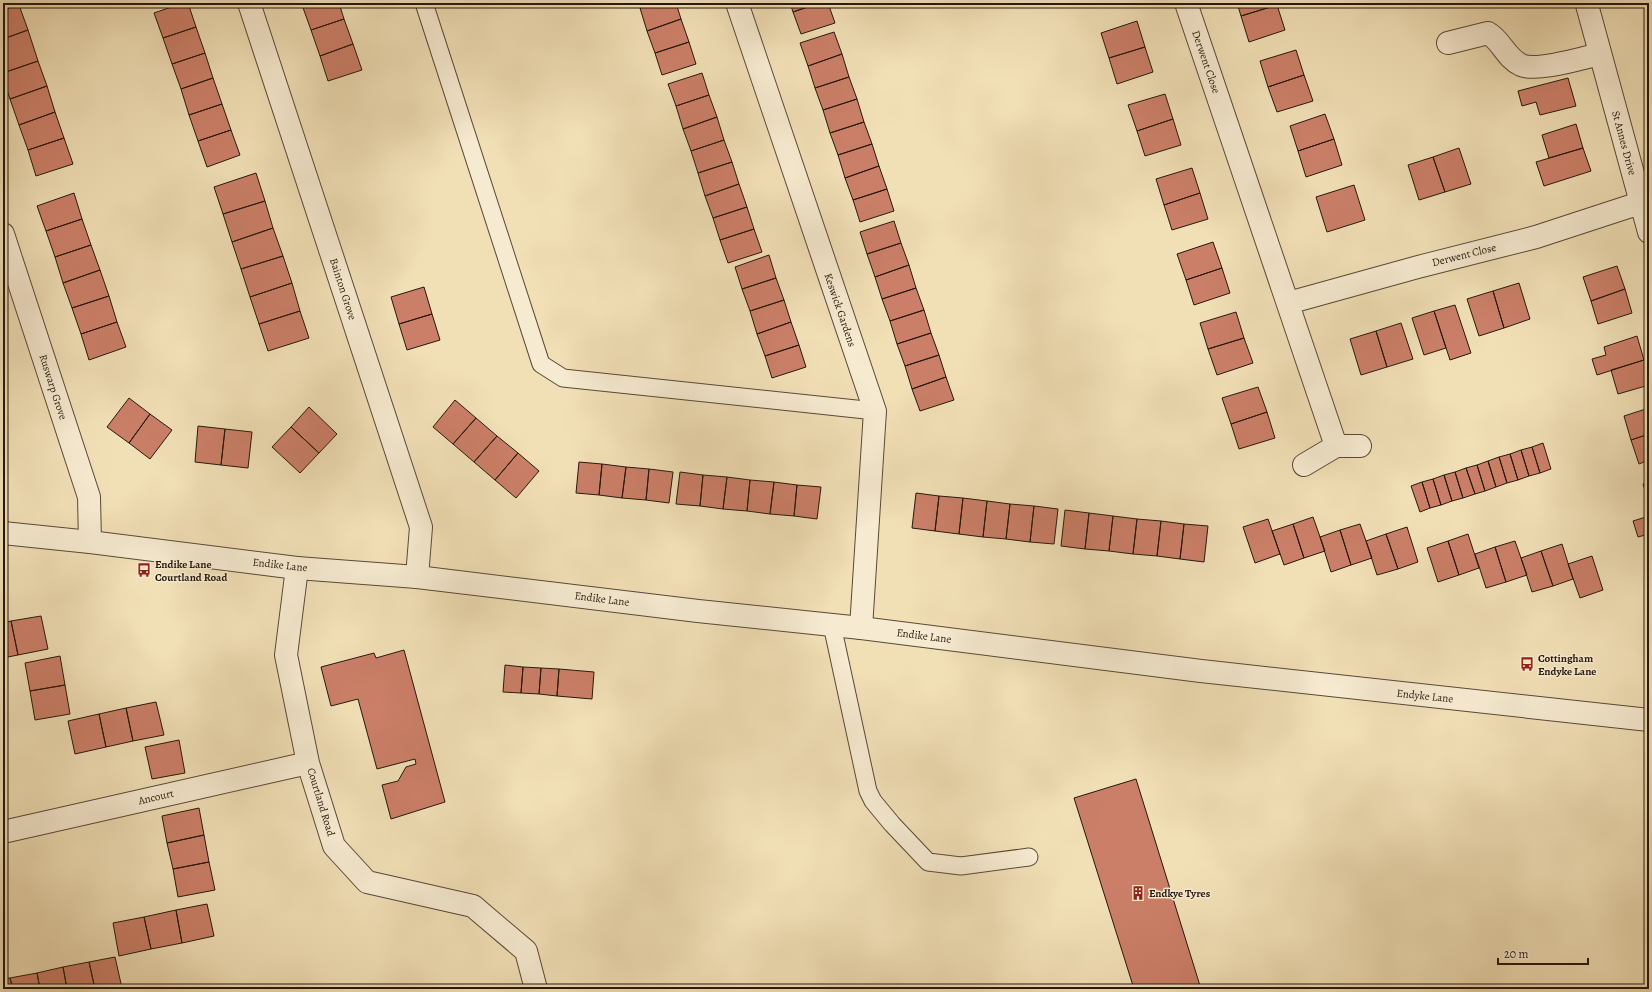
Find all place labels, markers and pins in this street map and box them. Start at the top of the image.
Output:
place label: Endike Lane Courtland Road [155,557,227,585]
bus stop icon: Endike Lane Courtland Road [136,562,152,578]
place label: Cottingham Endyke Lane [1538,651,1596,679]
bus stop icon: Cottingham Endyke Lane [1519,656,1535,672]
building icon: Endkye Tyres [1130,885,1146,901]
place label: Endkye Tyres [1149,886,1211,901]

